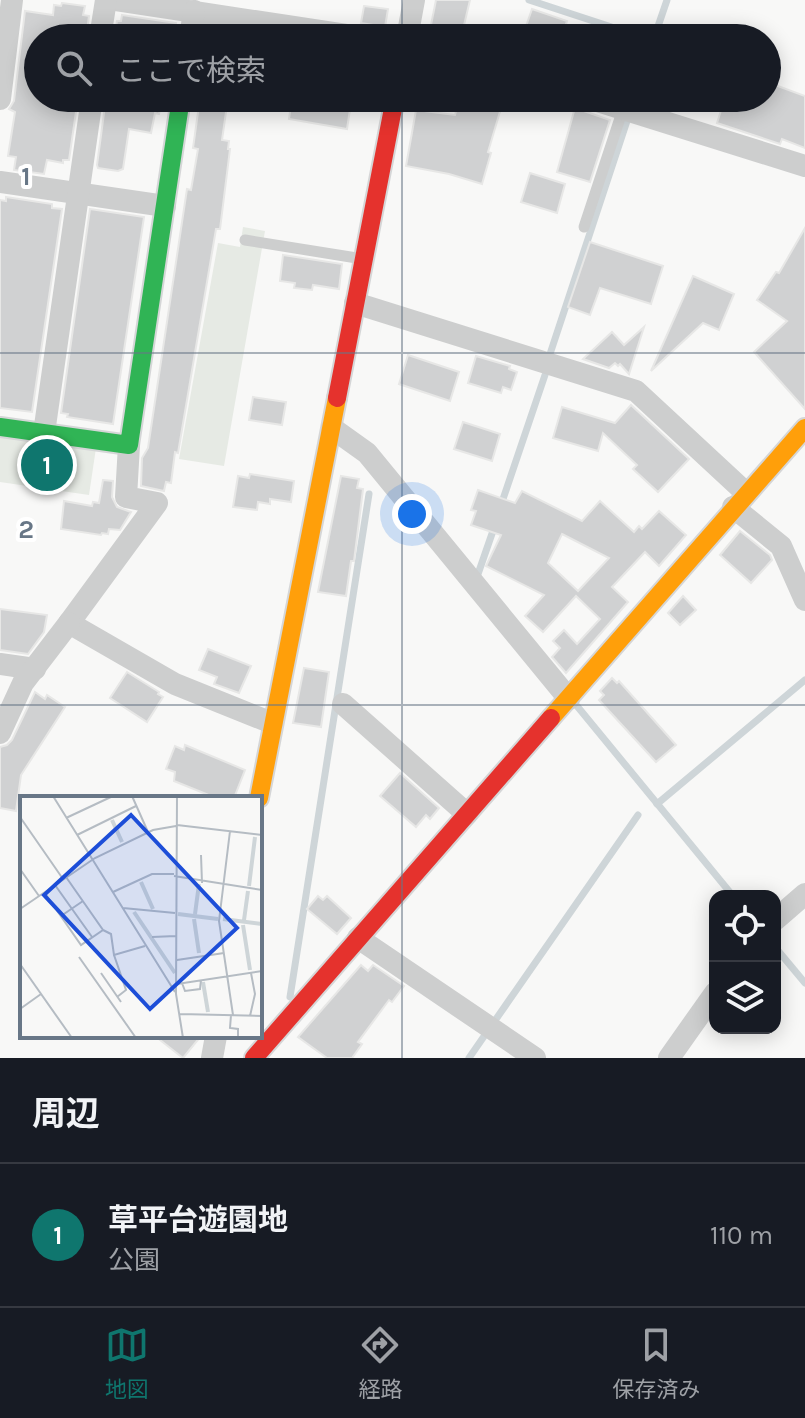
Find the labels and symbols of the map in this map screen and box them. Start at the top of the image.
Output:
text: 1 [21,161,31,192]
pin: 1 [21,435,73,495]
your location [392,494,432,534]
text: 2 [18,514,34,545]
inset map [20,796,262,1038]

